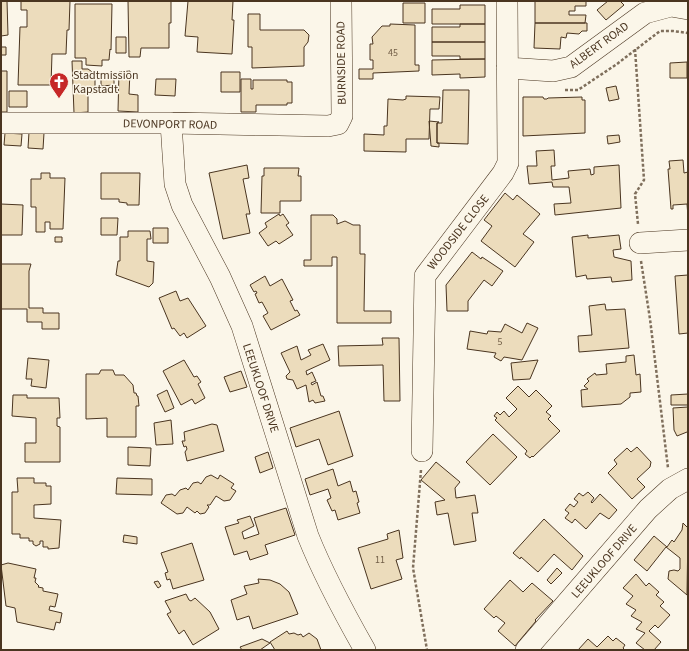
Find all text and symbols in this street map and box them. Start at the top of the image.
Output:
street label: ALBERT ROAD [566,18,633,73]
street label: BURNSIDE ROAD [332,21,351,105]
house number: 45 [388,46,398,60]
place label: Stadtmission Kapstadt [73,67,139,98]
church icon: Stadtmission Kapstadt [48,71,70,99]
street label: DEVONPORT ROAD [123,115,217,134]
street label: WOODSIDE CLOSE [424,191,493,274]
house number: 5 [498,335,503,349]
street label: LEEUKLOOF DRIVE [238,341,283,435]
street label: LEEUKLOOF DRIVE [568,521,641,602]
house number: 11 [375,553,385,567]

